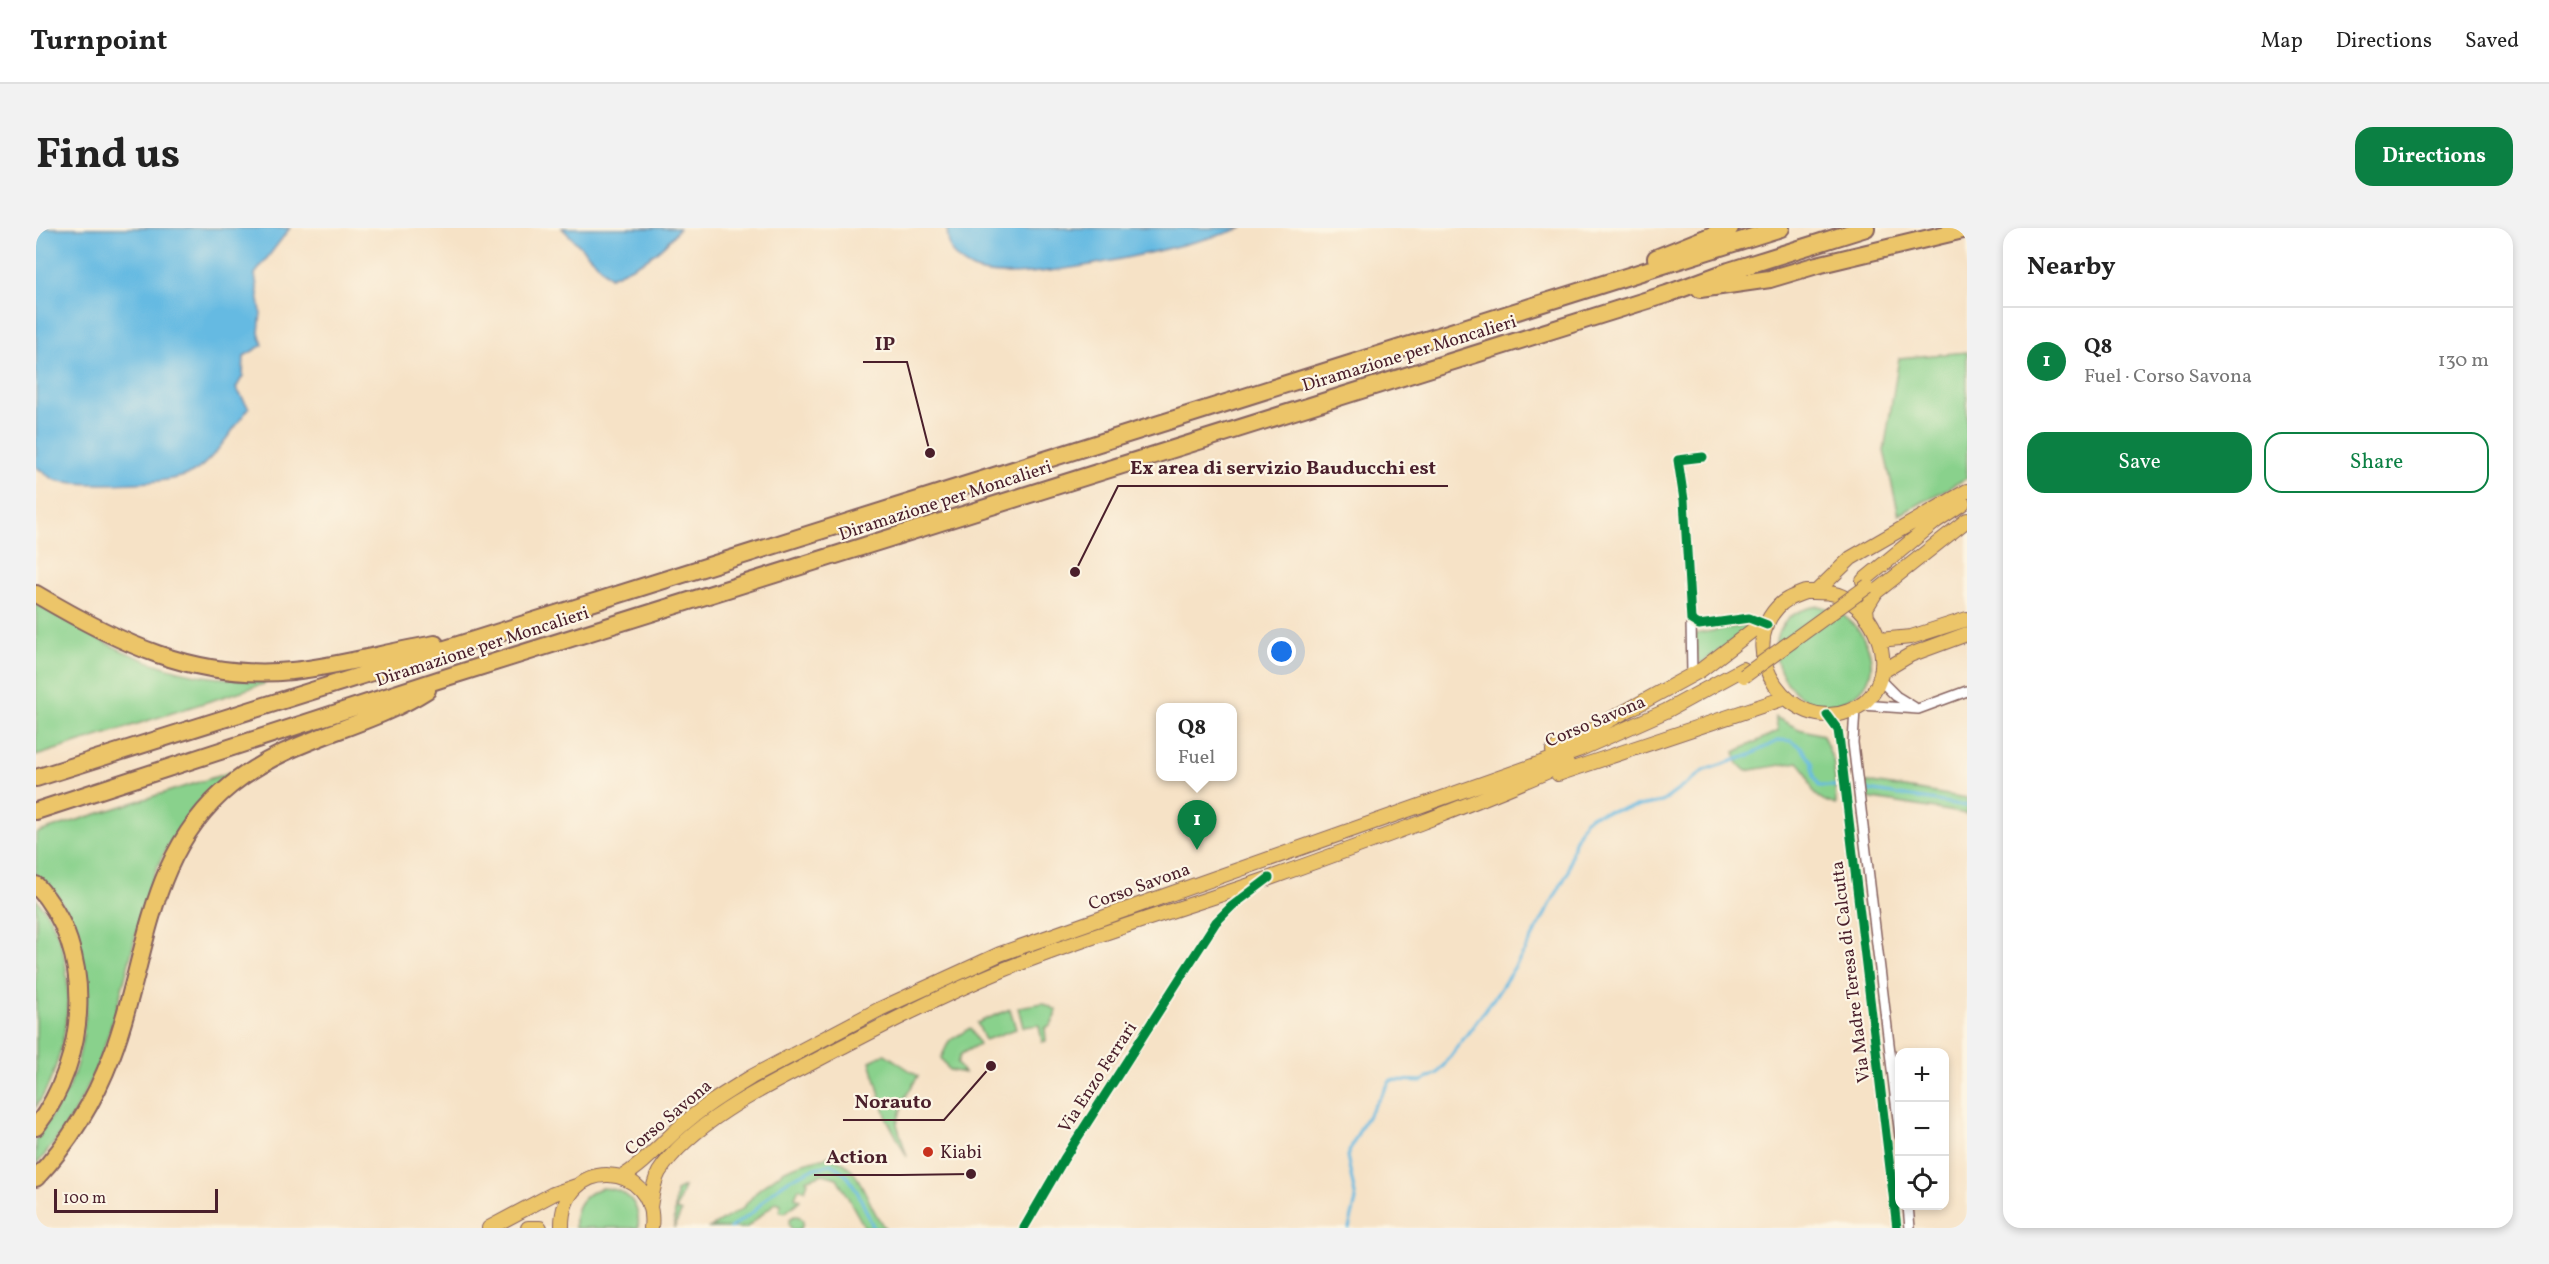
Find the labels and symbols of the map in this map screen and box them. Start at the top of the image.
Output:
street label: Diramazione per Moncalieri [1299,310,1520,399]
callout: IP [863,324,907,362]
text: IP [875,331,895,359]
callout: Ex area di servizio Bauducchi est [1118,448,1448,486]
street label: Diramazione per Moncalieri [836,455,1055,548]
text: Ex area di servizio Bauducchi est [1130,455,1437,483]
street label: Diramazione per Moncalieri [373,601,592,694]
your location [1267,637,1296,666]
street label: Corso Savona [1542,690,1650,755]
pin: 1 [1178,800,1216,850]
street label: Corso Savona [1085,857,1194,917]
street label: Via Madre Teresa di Calcutta [1825,859,1878,1084]
street label: Via Enzo Ferrari [1053,1017,1144,1138]
street label: Corso Savona [620,1074,718,1162]
callout: Norauto [843,1082,944,1120]
text: Norauto [854,1089,932,1117]
callout: Action [814,1137,900,1175]
place label: Kiabi [940,1141,982,1166]
text: Action [826,1144,888,1172]
marker: Kiabi [921,1145,935,1159]
scale bar [54,1186,218,1214]

